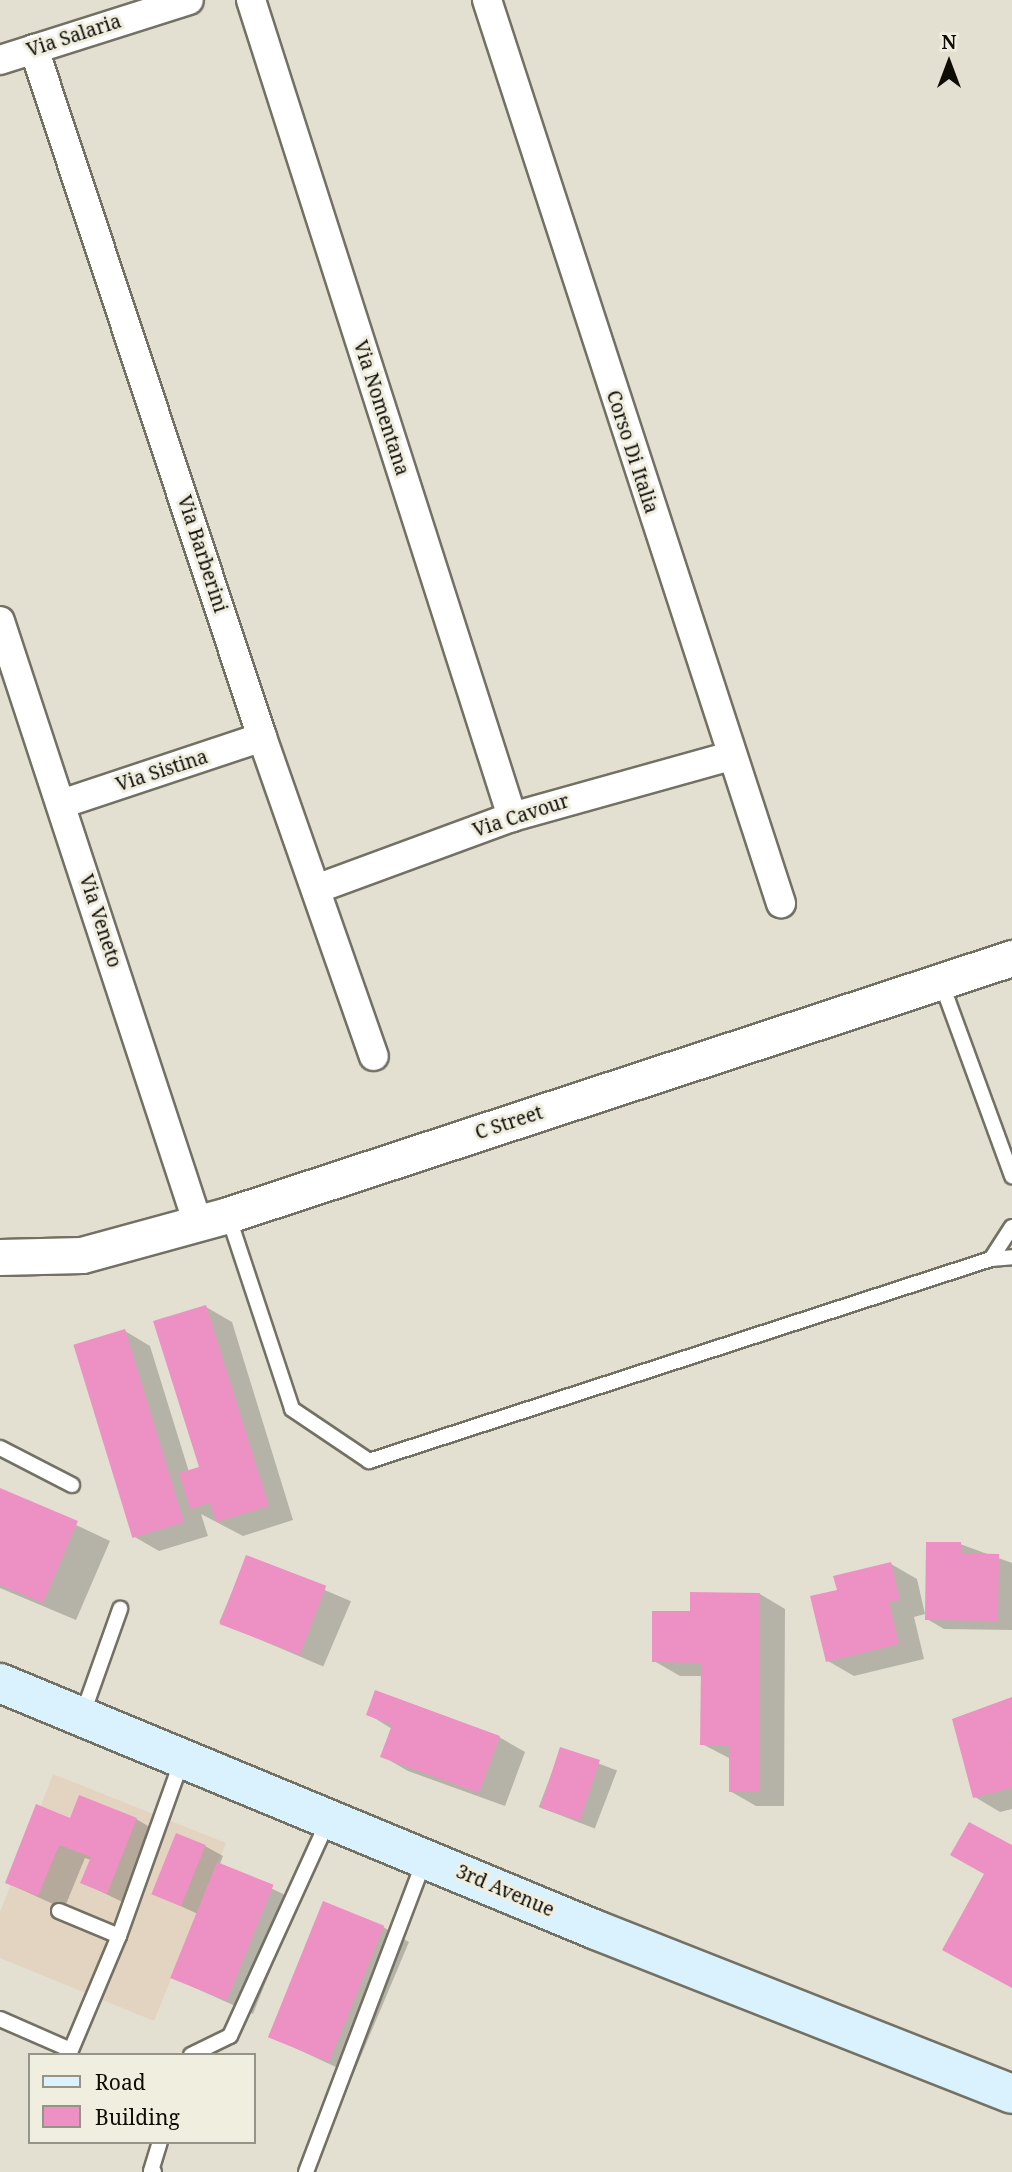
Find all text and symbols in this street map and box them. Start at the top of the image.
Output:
street label: Via Salaria [24,10,124,62]
north arrow [914,28,984,98]
text: N [942,29,956,55]
street label: Via Nomentana [348,338,414,478]
street label: Corso Di Italia [601,388,663,516]
street label: Via Barberini [172,493,232,615]
street label: Via Sistina [113,745,211,797]
street label: Via Cavour [470,790,572,842]
street label: Via Veneto [74,872,126,970]
street label: C Street [472,1101,546,1145]
street label: 3rd Avenue [453,1860,557,1922]
legend [28,2053,256,2144]
text: Road [95,2068,146,2096]
text: Building [95,2103,180,2131]

